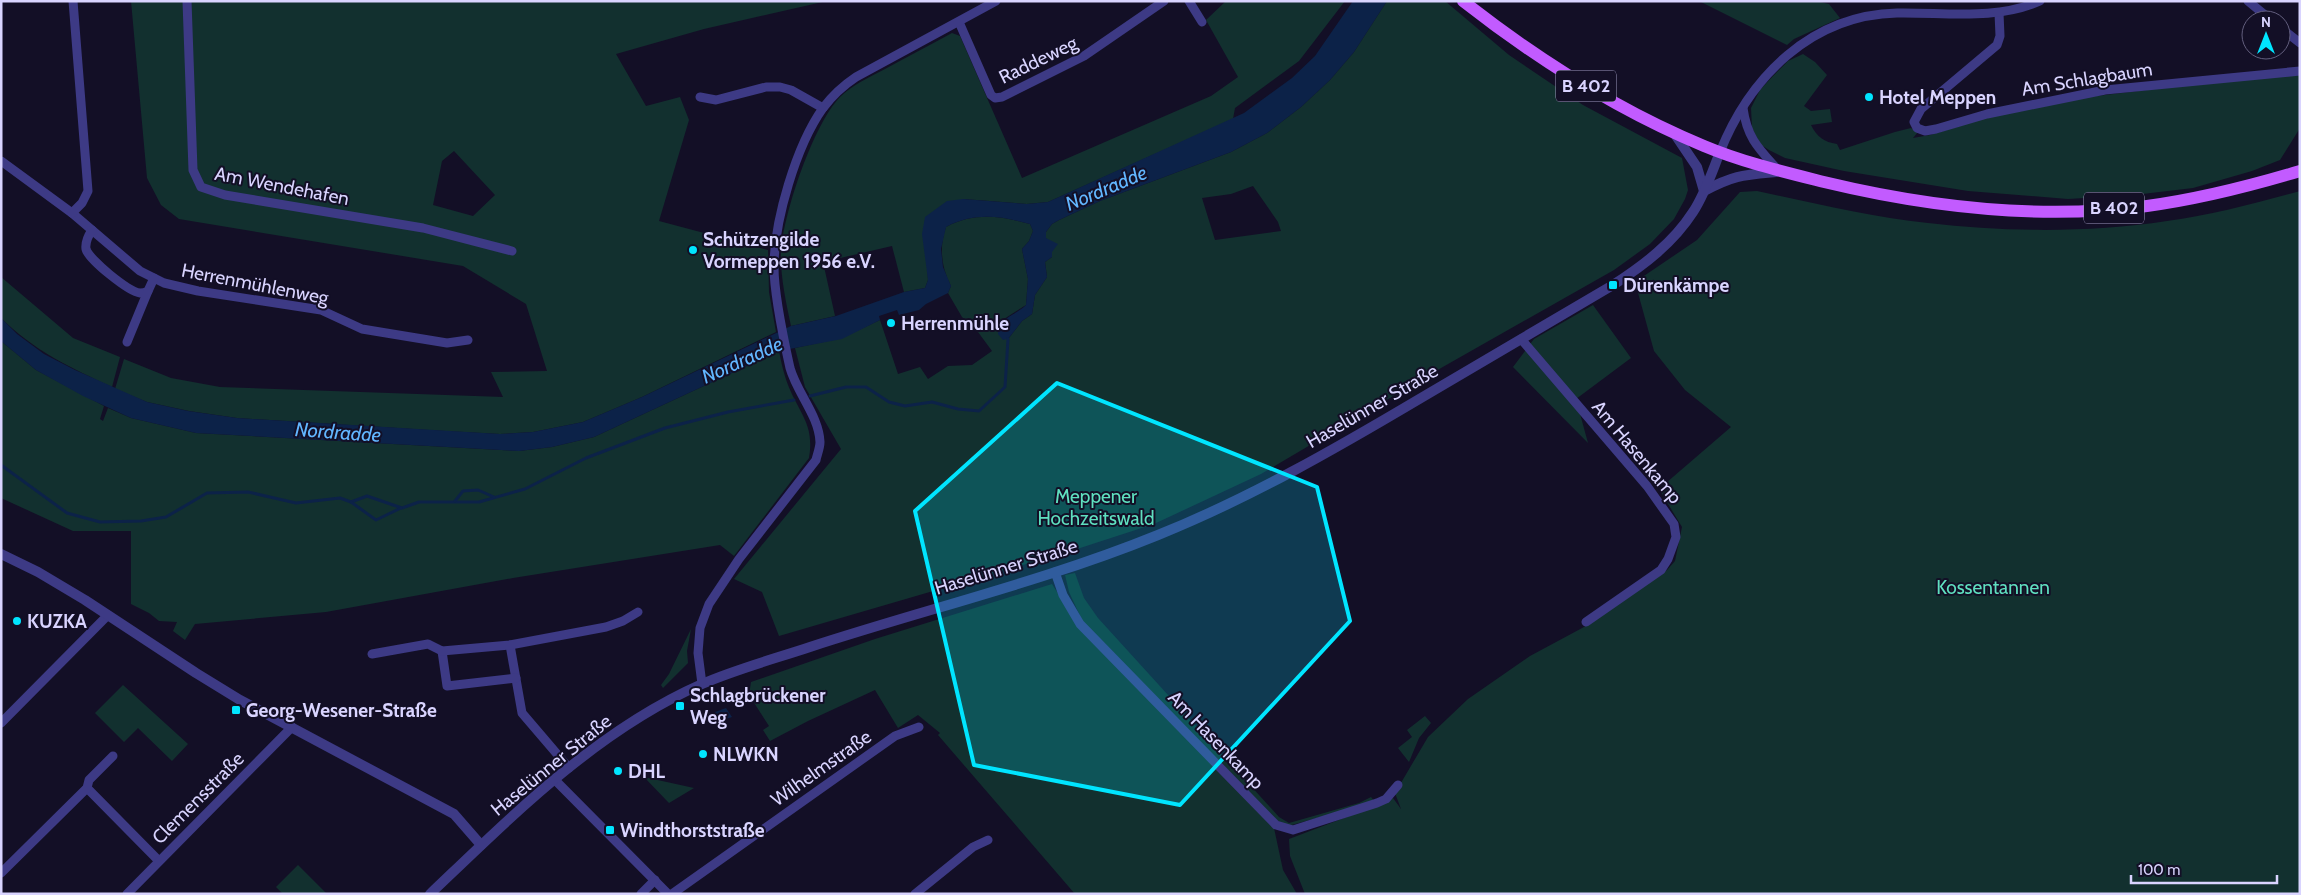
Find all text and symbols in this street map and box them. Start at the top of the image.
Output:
north arrow [2241,10,2291,60]
text: N [2261,13,2271,31]
street label: Raddeweg [995,31,1081,89]
street label: Am Schlagbaum [2020,57,2154,101]
road number: B 402 [1556,70,1616,102]
place label: Hotel Meppen [1879,86,1996,109]
marker: Hotel Meppen [1863,91,1875,103]
water label: Nordradde [1062,160,1150,216]
street label: Am Wendehafen [213,162,351,210]
road number: B 402 [2084,192,2144,224]
place label: Schützengilde Vormeppen 1956 e.V. [703,228,875,273]
marker: Schützengilde Vormeppen 1956 e.V. [687,244,699,256]
street label: Herrenmühlenweg [179,258,331,310]
place label: Dürenkämpe [1623,274,1729,297]
marker: Dürenkämpe [1607,279,1619,291]
place label: Herrenmühle [901,312,1009,335]
marker: Herrenmühle [885,317,897,329]
water label: Nordradde [698,332,786,388]
street label: Haselünner Straße [1302,359,1442,453]
street label: Am Hasenkamp [1587,396,1687,508]
water label: Nordradde [294,417,382,447]
park label: Meppener Hochzeitswald [1037,485,1155,530]
street label: Haselünner Straße [932,534,1081,600]
park label: Kossentannen [1936,576,2050,599]
place label: KUZKA [27,610,87,633]
marker: KUZKA [11,615,23,627]
place label: Schlagbrückener Weg [690,684,826,729]
street label: Am Hasenkamp [1163,686,1269,794]
place label: Georg-Wesener-Straße [246,699,437,722]
marker: Schlagbrückener Weg [674,700,686,712]
marker: Georg-Wesener-Straße [230,704,242,716]
street label: Haselünner Straße [486,709,616,821]
street label: Wilhelmstraße [766,725,876,811]
place label: NLWKN [713,743,779,766]
street label: Clemensstraße [147,747,249,849]
marker: NLWKN [697,748,709,760]
place label: DHL [628,760,666,783]
marker: DHL [612,765,624,777]
place label: Windthorststraße [620,819,765,842]
marker: Windthorststraße [604,824,616,836]
scale bar [2131,852,2277,884]
text: 100 m [2138,861,2180,879]

